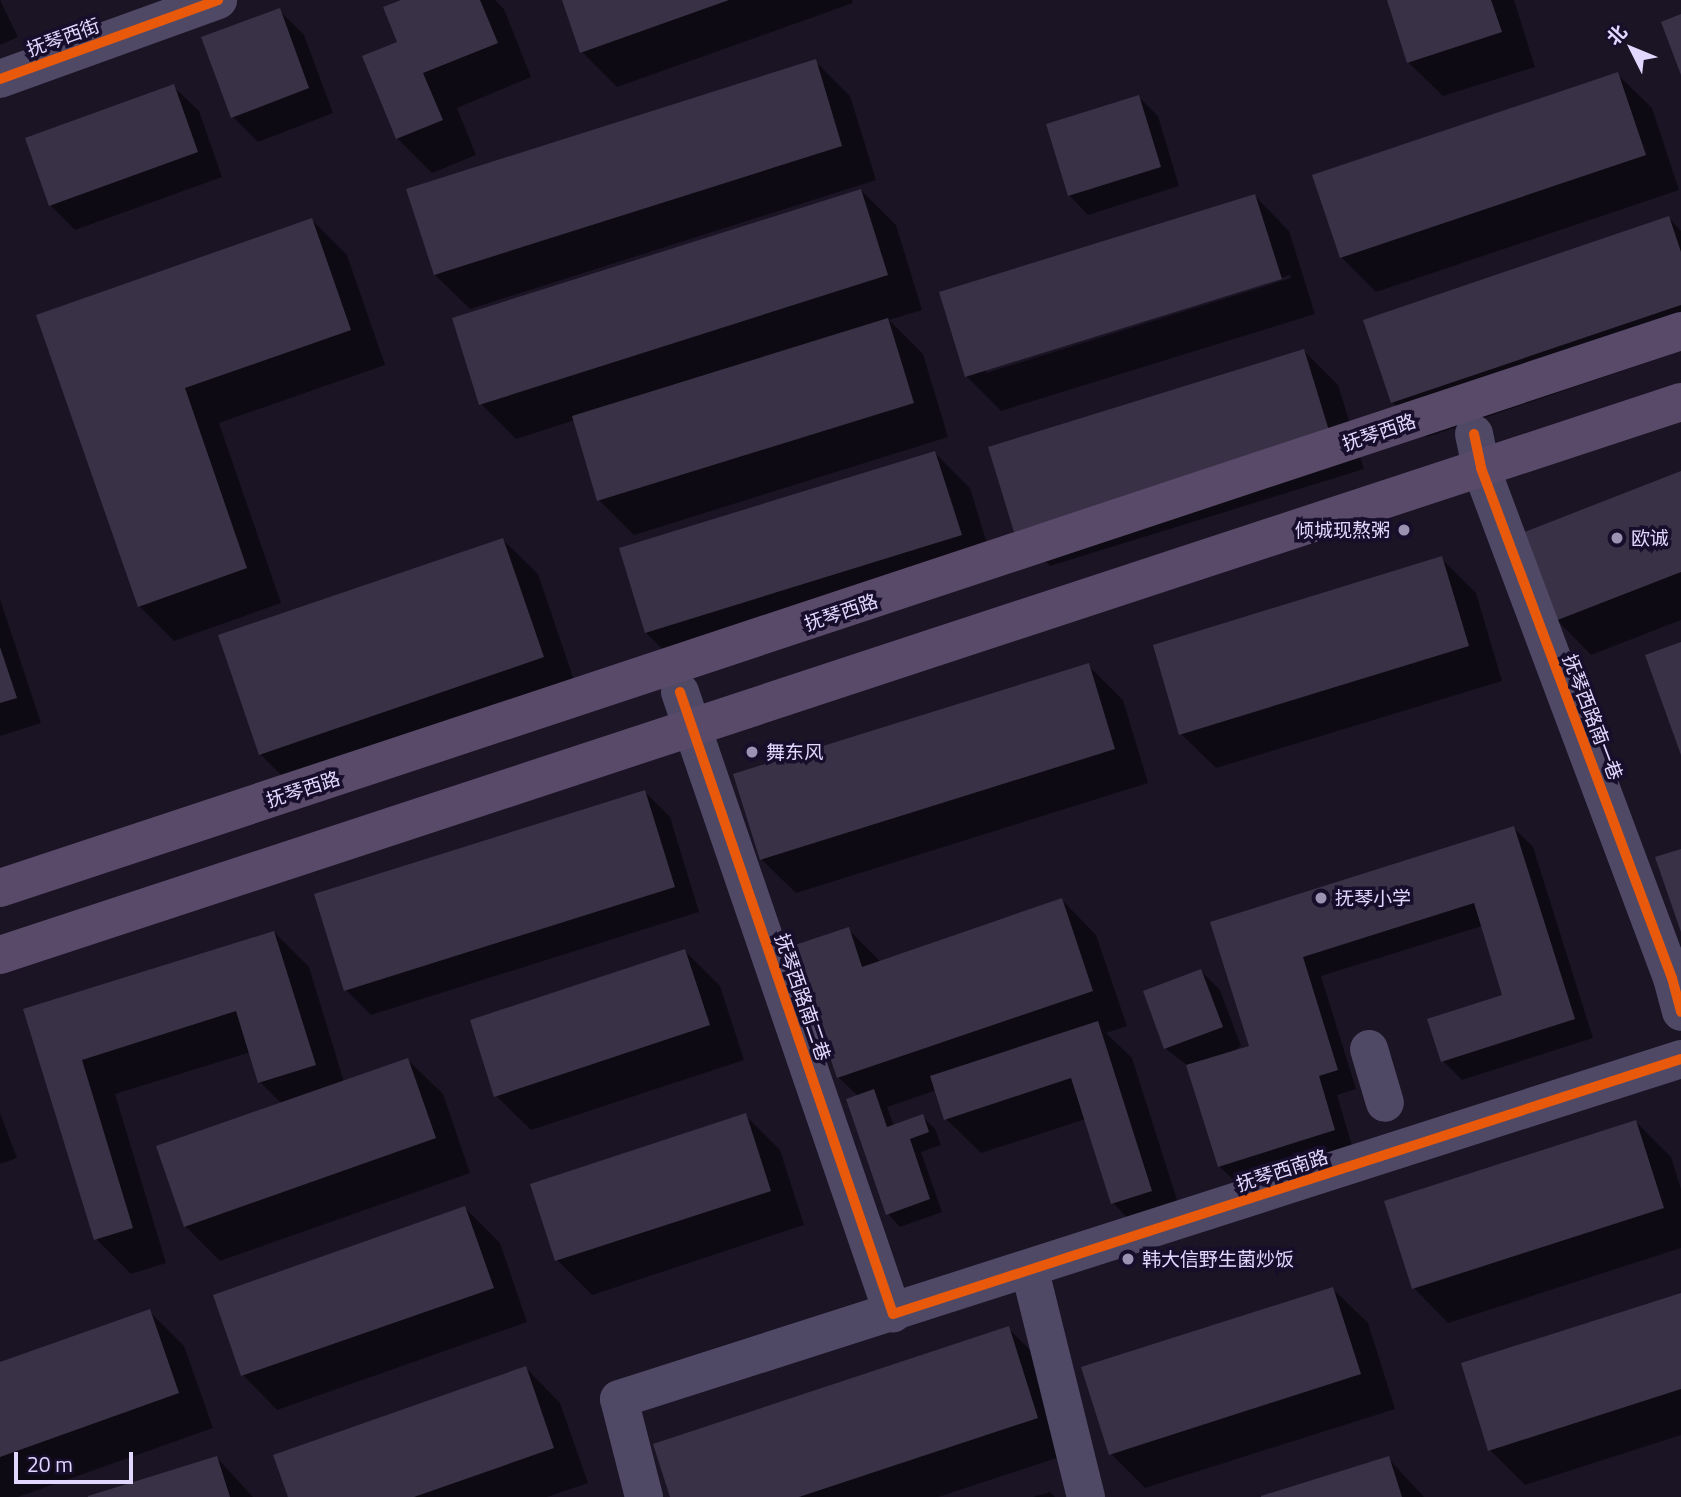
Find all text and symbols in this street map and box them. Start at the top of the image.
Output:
street label: 抚琴西街 [23,13,103,61]
north arrow [1597,14,1667,84]
text: 北 [1599,18,1633,51]
street label: 抚琴西路 [1339,409,1419,455]
place label: 倾城现熬粥 [1295,519,1390,541]
marker: 倾城现熬粥 [1396,522,1412,538]
place label: 欧诚 [1631,527,1669,549]
marker: 欧诚 [1609,530,1625,546]
street label: 抚琴西路 [801,589,881,635]
street label: 抚琴西路南一巷 [1559,651,1627,783]
place label: 舞东风 [766,741,823,763]
marker: 舞东风 [744,744,760,760]
street label: 抚琴西路 [263,766,343,812]
place label: 抚琴小学 [1335,887,1411,909]
marker: 抚琴小学 [1313,890,1329,906]
street label: 抚琴西路南二巷 [771,930,835,1064]
street label: 抚琴西南路 [1233,1144,1331,1196]
place label: 韩大信野生菌炒饭 [1142,1248,1294,1270]
marker: 韩大信野生菌炒饭 [1120,1251,1136,1267]
scale bar [18,1438,136,1482]
text: 20 m [27,1448,73,1480]

